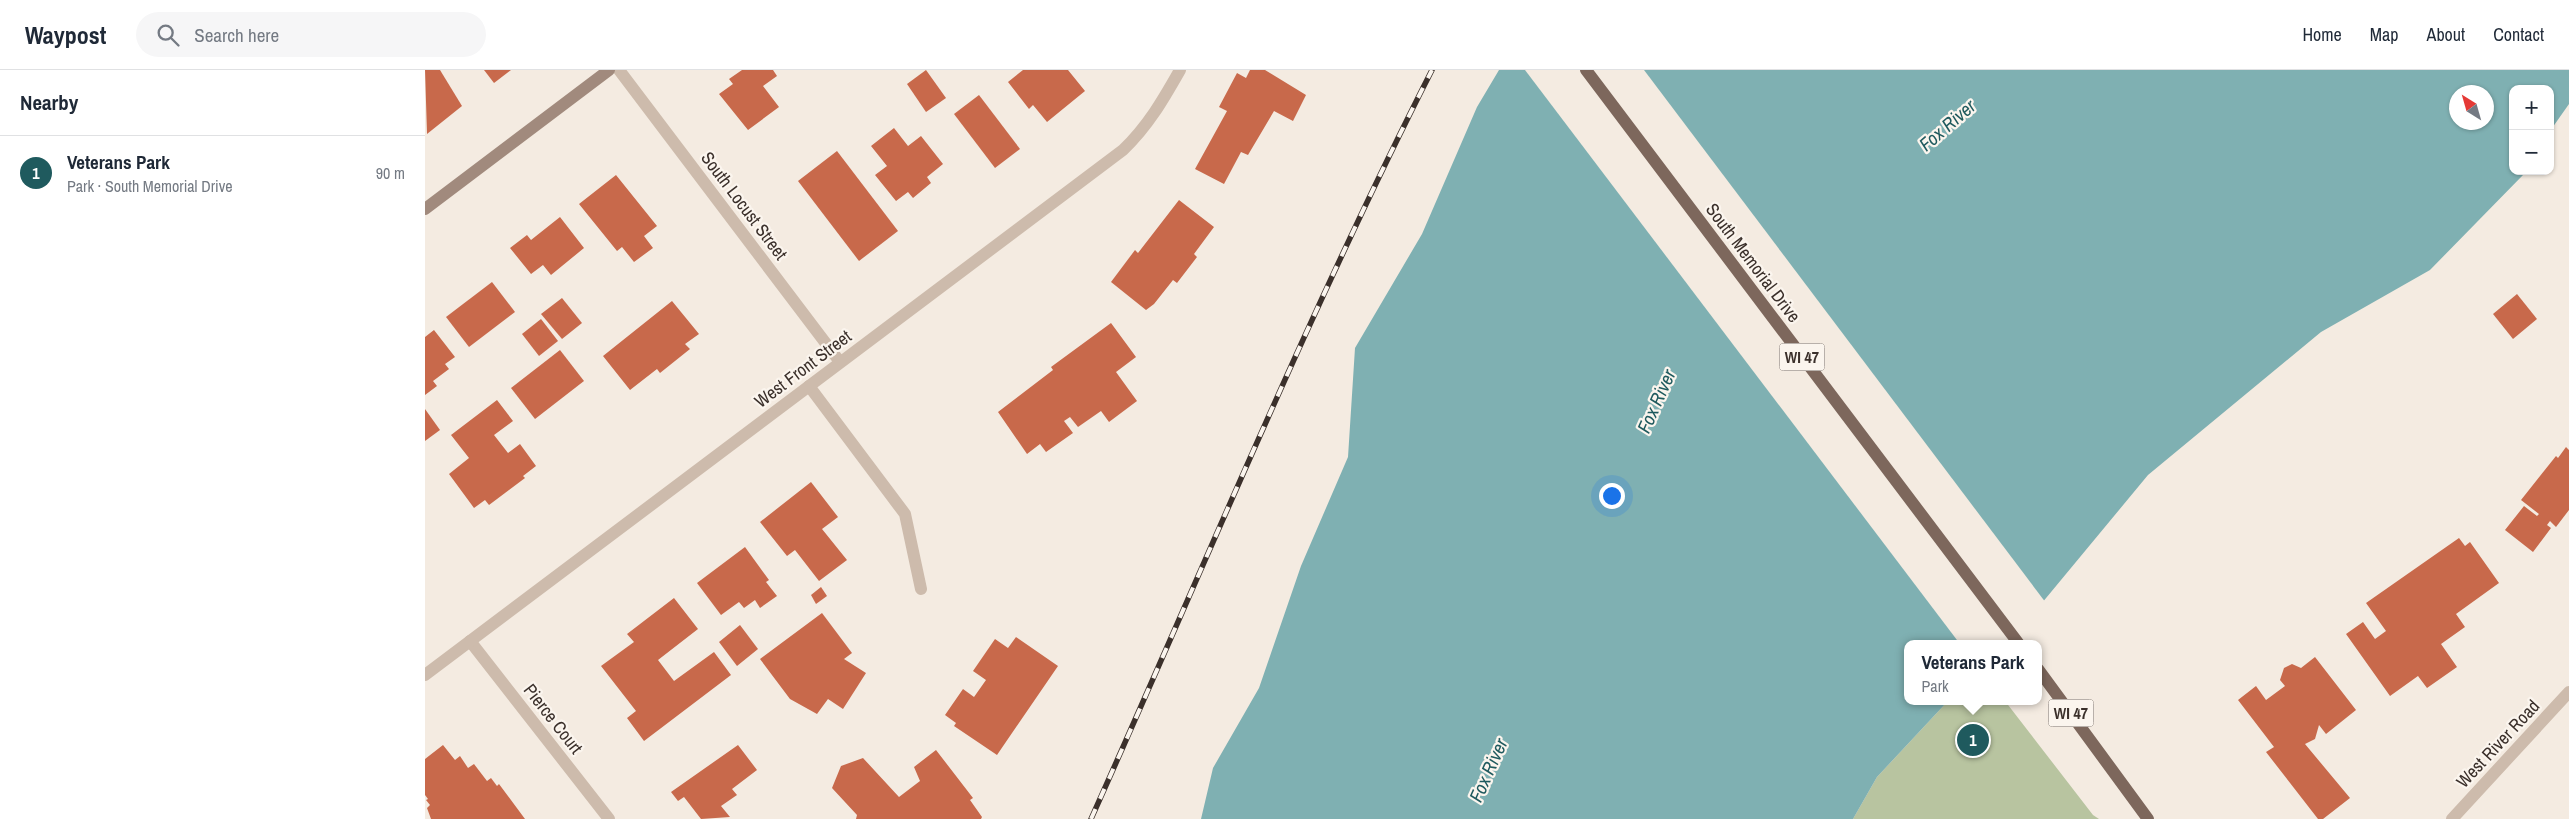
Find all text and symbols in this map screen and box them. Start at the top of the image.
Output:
search box [136,12,486,57]
text: Waypost [25,19,106,51]
icon: search [154,21,182,49]
text: Search here [194,22,279,48]
text: Home [2302,22,2342,47]
text: Map [2370,22,2399,47]
text: About [2427,22,2465,47]
text: Contact [2493,22,2544,47]
north arrow [2449,85,2494,130]
map controls [2509,85,2554,175]
button: + [2509,85,2554,130]
text: Nearby [20,88,78,117]
water label: Fox River [1913,93,1981,157]
button: − [2509,130,2554,175]
street label: South Locust Street [695,146,793,265]
text: Veterans Park [67,149,170,175]
text: 1 [32,162,40,184]
text: 90 m [376,162,405,184]
text: Park · South Memorial Drive [67,175,233,197]
street label: South Memorial Drive [1700,198,1807,328]
street label: West Front Street [749,324,856,413]
road number: WI 47 [1779,344,1825,370]
water label: Fox River [1631,364,1682,437]
your location [1599,483,1625,509]
popup [1904,640,2042,705]
text: Veterans Park [1922,649,2024,675]
text: Park [1922,675,1949,697]
street label: Pierce Court [518,678,589,759]
street label: West River Road [2450,694,2545,793]
road number: WI 47 [2049,700,2093,726]
pin: 1 [1957,721,1989,759]
water label: Fox River [1463,733,1514,806]

